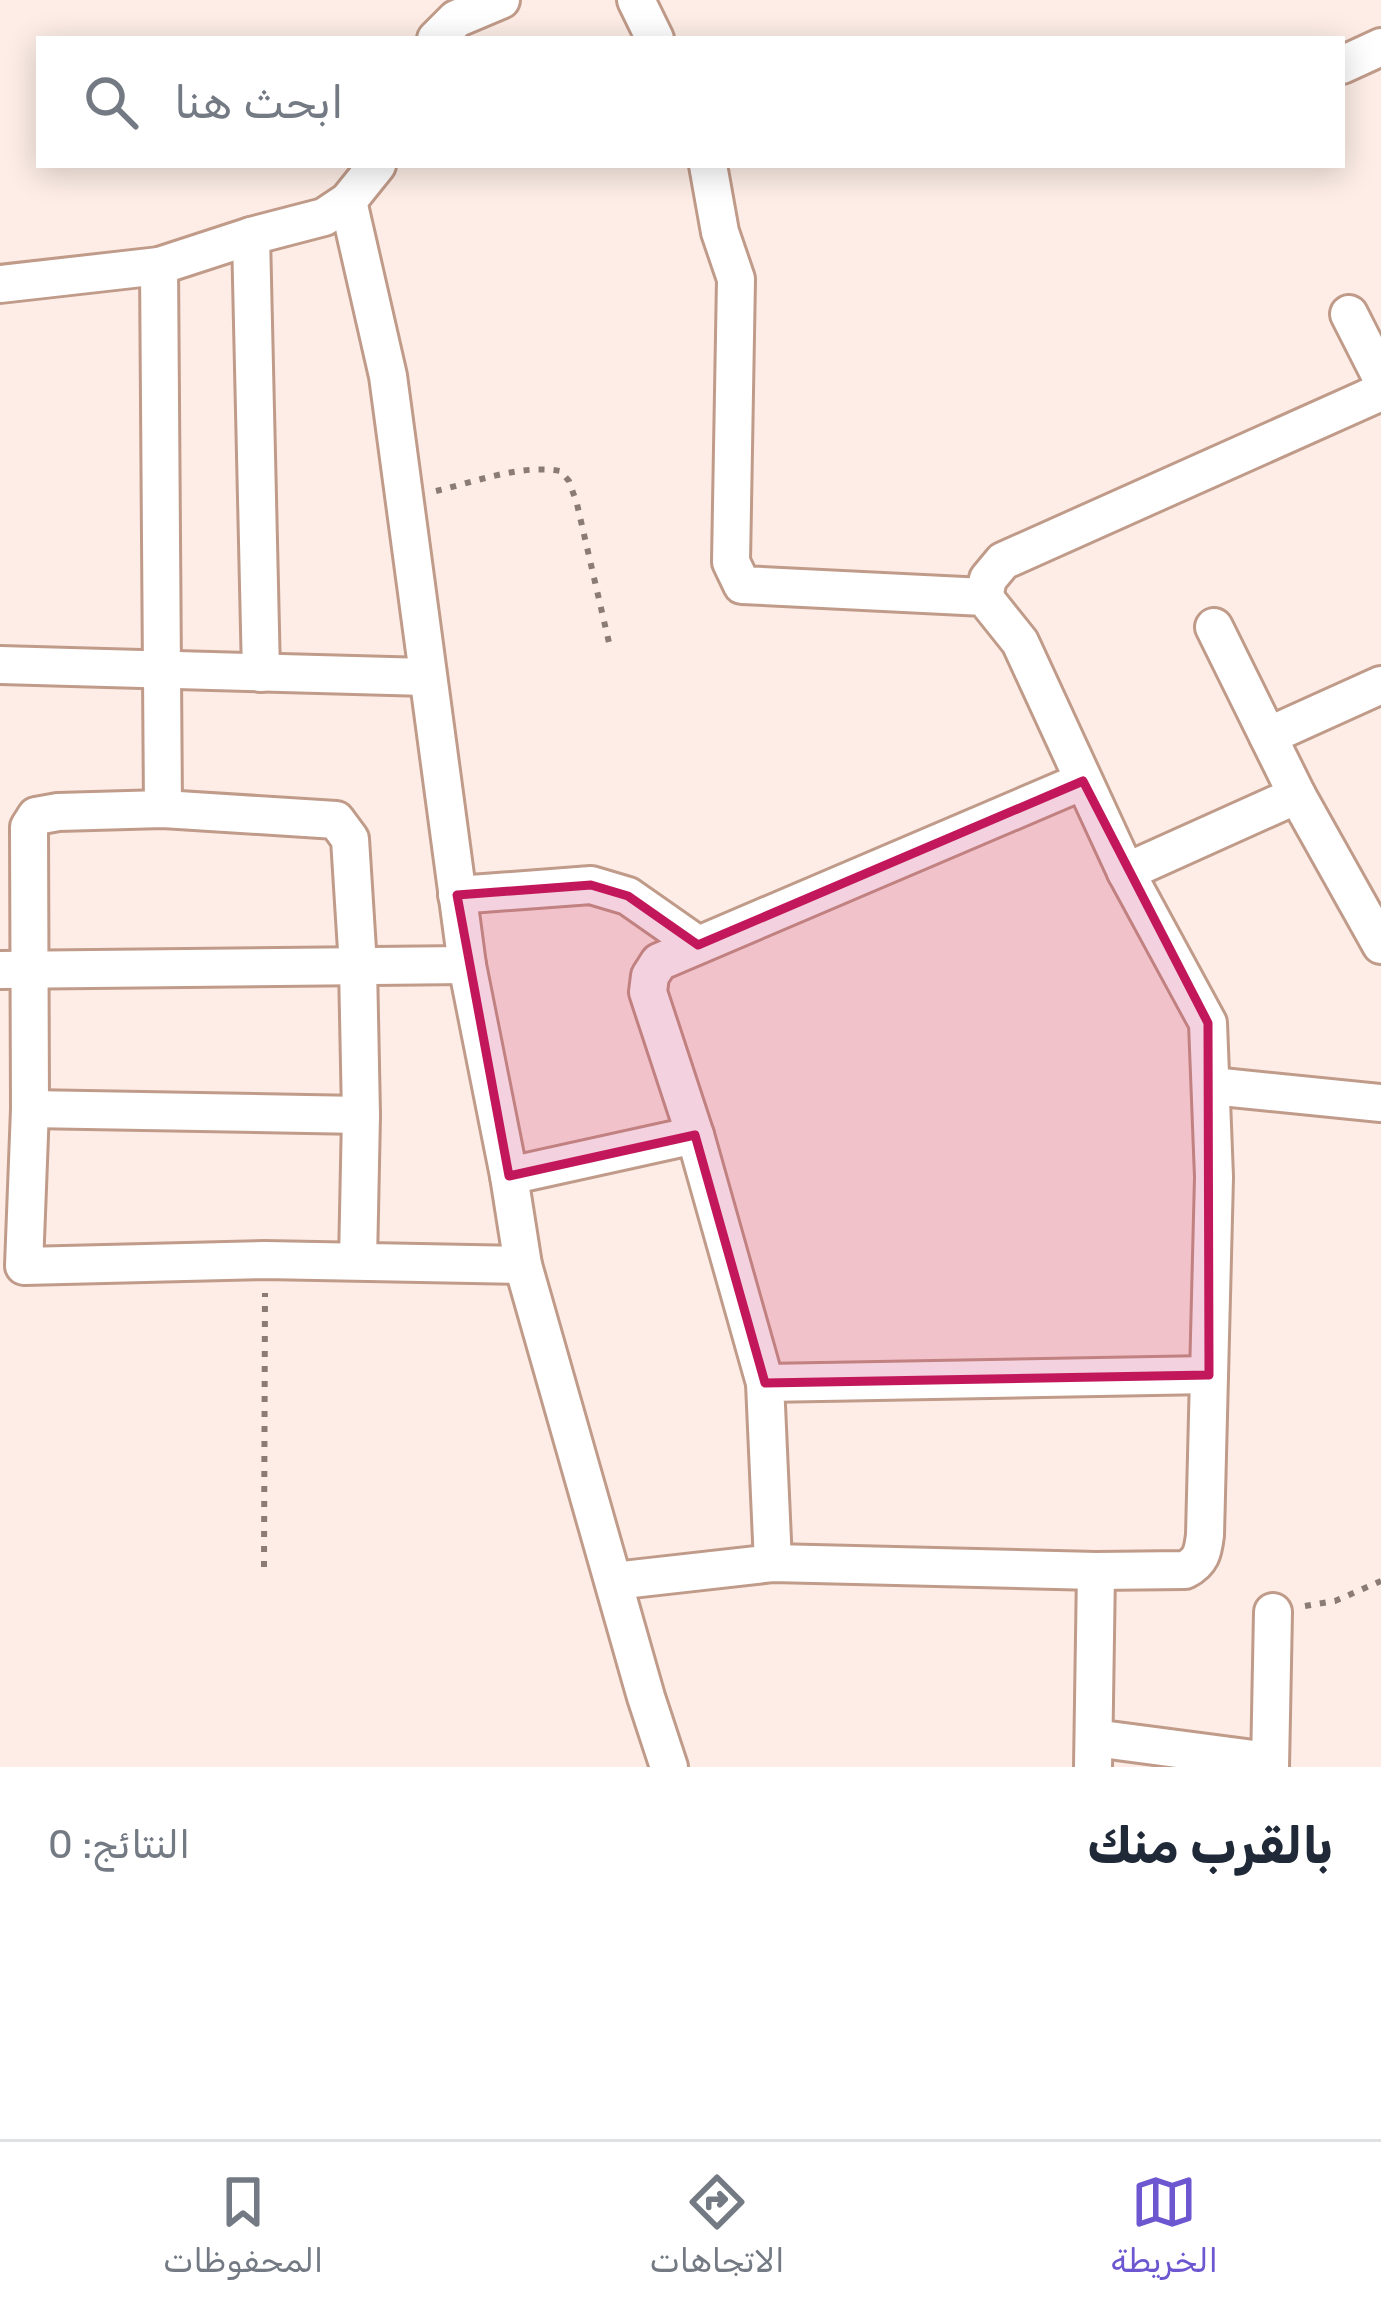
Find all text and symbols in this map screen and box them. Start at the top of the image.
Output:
search box [36,36,1345,168]
icon: search [78,69,144,135]
text: ابحث هنا [174,76,344,129]
text: بالقرب منك [1087,1815,1333,1876]
text: النتائج: 0 [48,1822,190,1868]
tab: المحفوظات [163,2169,323,2280]
tab: الاتجاهات [649,2169,785,2280]
tab: الخريطة [1111,2169,1218,2280]

